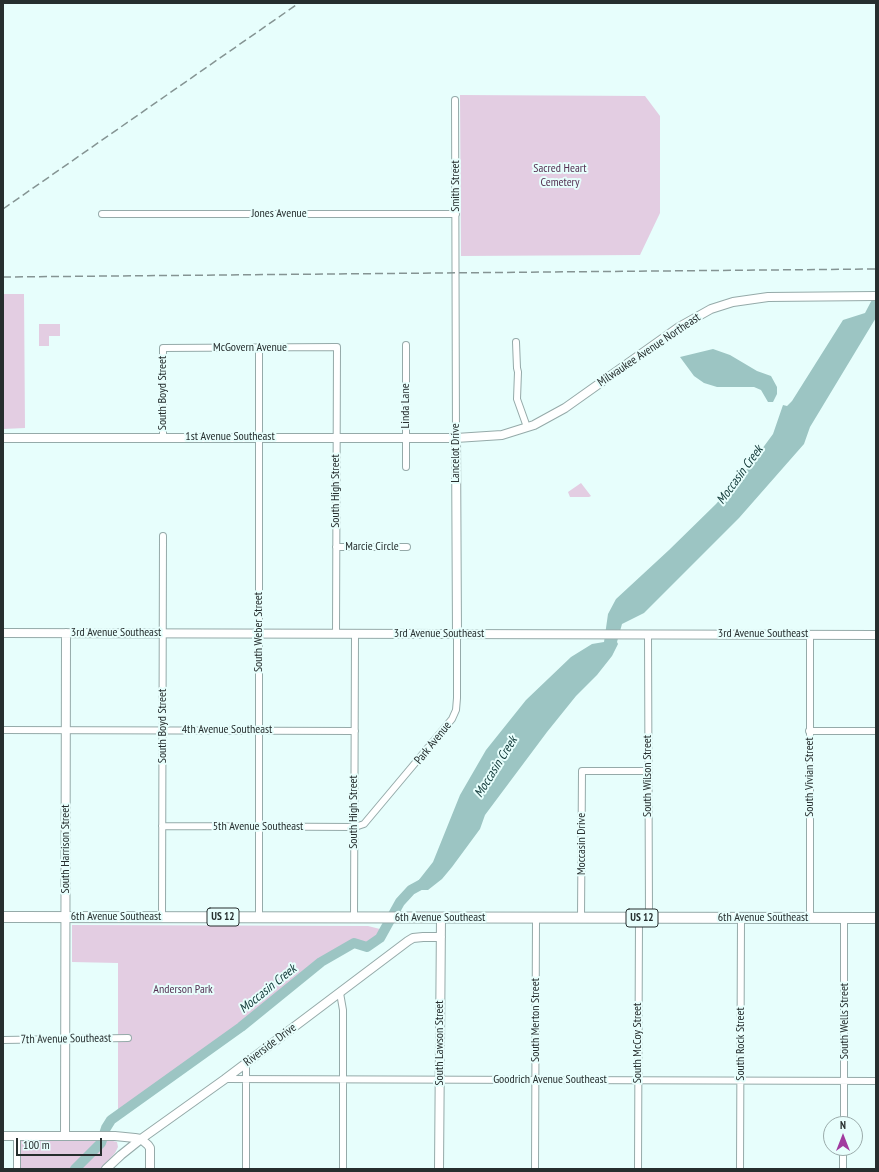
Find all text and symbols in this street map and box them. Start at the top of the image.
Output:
street label: Smith Street [449,160,463,212]
park label: Sacred Heart Cemetery [533,162,587,190]
street label: Jones Avenue [251,207,307,221]
street label: Milwaukee Avenue Northeast [595,310,703,390]
street label: McGovern Avenue [213,341,287,355]
street label: South Boyd Street [156,356,170,430]
street label: Linda Lane [399,383,413,429]
street label: Lancelot Drive [449,423,463,483]
street label: 1st Avenue Southeast [185,430,275,444]
water label: Moccasin Creek [713,443,767,507]
street label: South High Street [329,454,343,528]
street label: Marcie Circle [345,540,399,554]
street label: South Weber Street [252,592,266,672]
street label: 3rd Avenue Southeast [71,626,161,640]
street label: 3rd Avenue Southeast [394,627,484,641]
street label: 3rd Avenue Southeast [718,627,808,641]
street label: South Boyd Street [156,689,170,763]
street label: Park Avenue [411,719,455,767]
street label: 4th Avenue Southeast [182,723,272,737]
water label: Moccasin Creek [471,734,521,800]
street label: South Wilson Street [641,735,655,817]
street label: South Vivian Street [803,737,817,817]
street label: South High Street [347,775,361,849]
street label: South Harrison Street [59,805,73,893]
street label: Moccasin Drive [575,813,589,875]
street label: 5th Avenue Southeast [213,820,303,834]
road number: US 12 [207,908,239,926]
road number: US 12 [626,909,658,927]
street label: 6th Avenue Southeast [71,910,161,924]
street label: 6th Avenue Southeast [395,911,485,925]
street label: 6th Avenue Southeast [718,911,808,925]
water label: Moccasin Creek [236,961,300,1017]
street label: South Merton Street [529,978,543,1062]
park label: Anderson Park [153,983,213,997]
street label: South Wells Street [838,983,852,1059]
street label: South Lawson Street [433,1000,447,1086]
street label: South McCoy Street [631,1003,645,1083]
street label: South Rock Street [734,1007,748,1081]
street label: Riverside Drive [241,1020,299,1070]
street label: 7th Avenue Southeast [21,1031,111,1047]
street label: Goodrich Avenue Southeast [493,1073,607,1087]
north arrow [823,1116,863,1156]
text: N [840,1118,846,1132]
scale bar [18,1130,104,1156]
text: 100 m [23,1137,50,1152]

